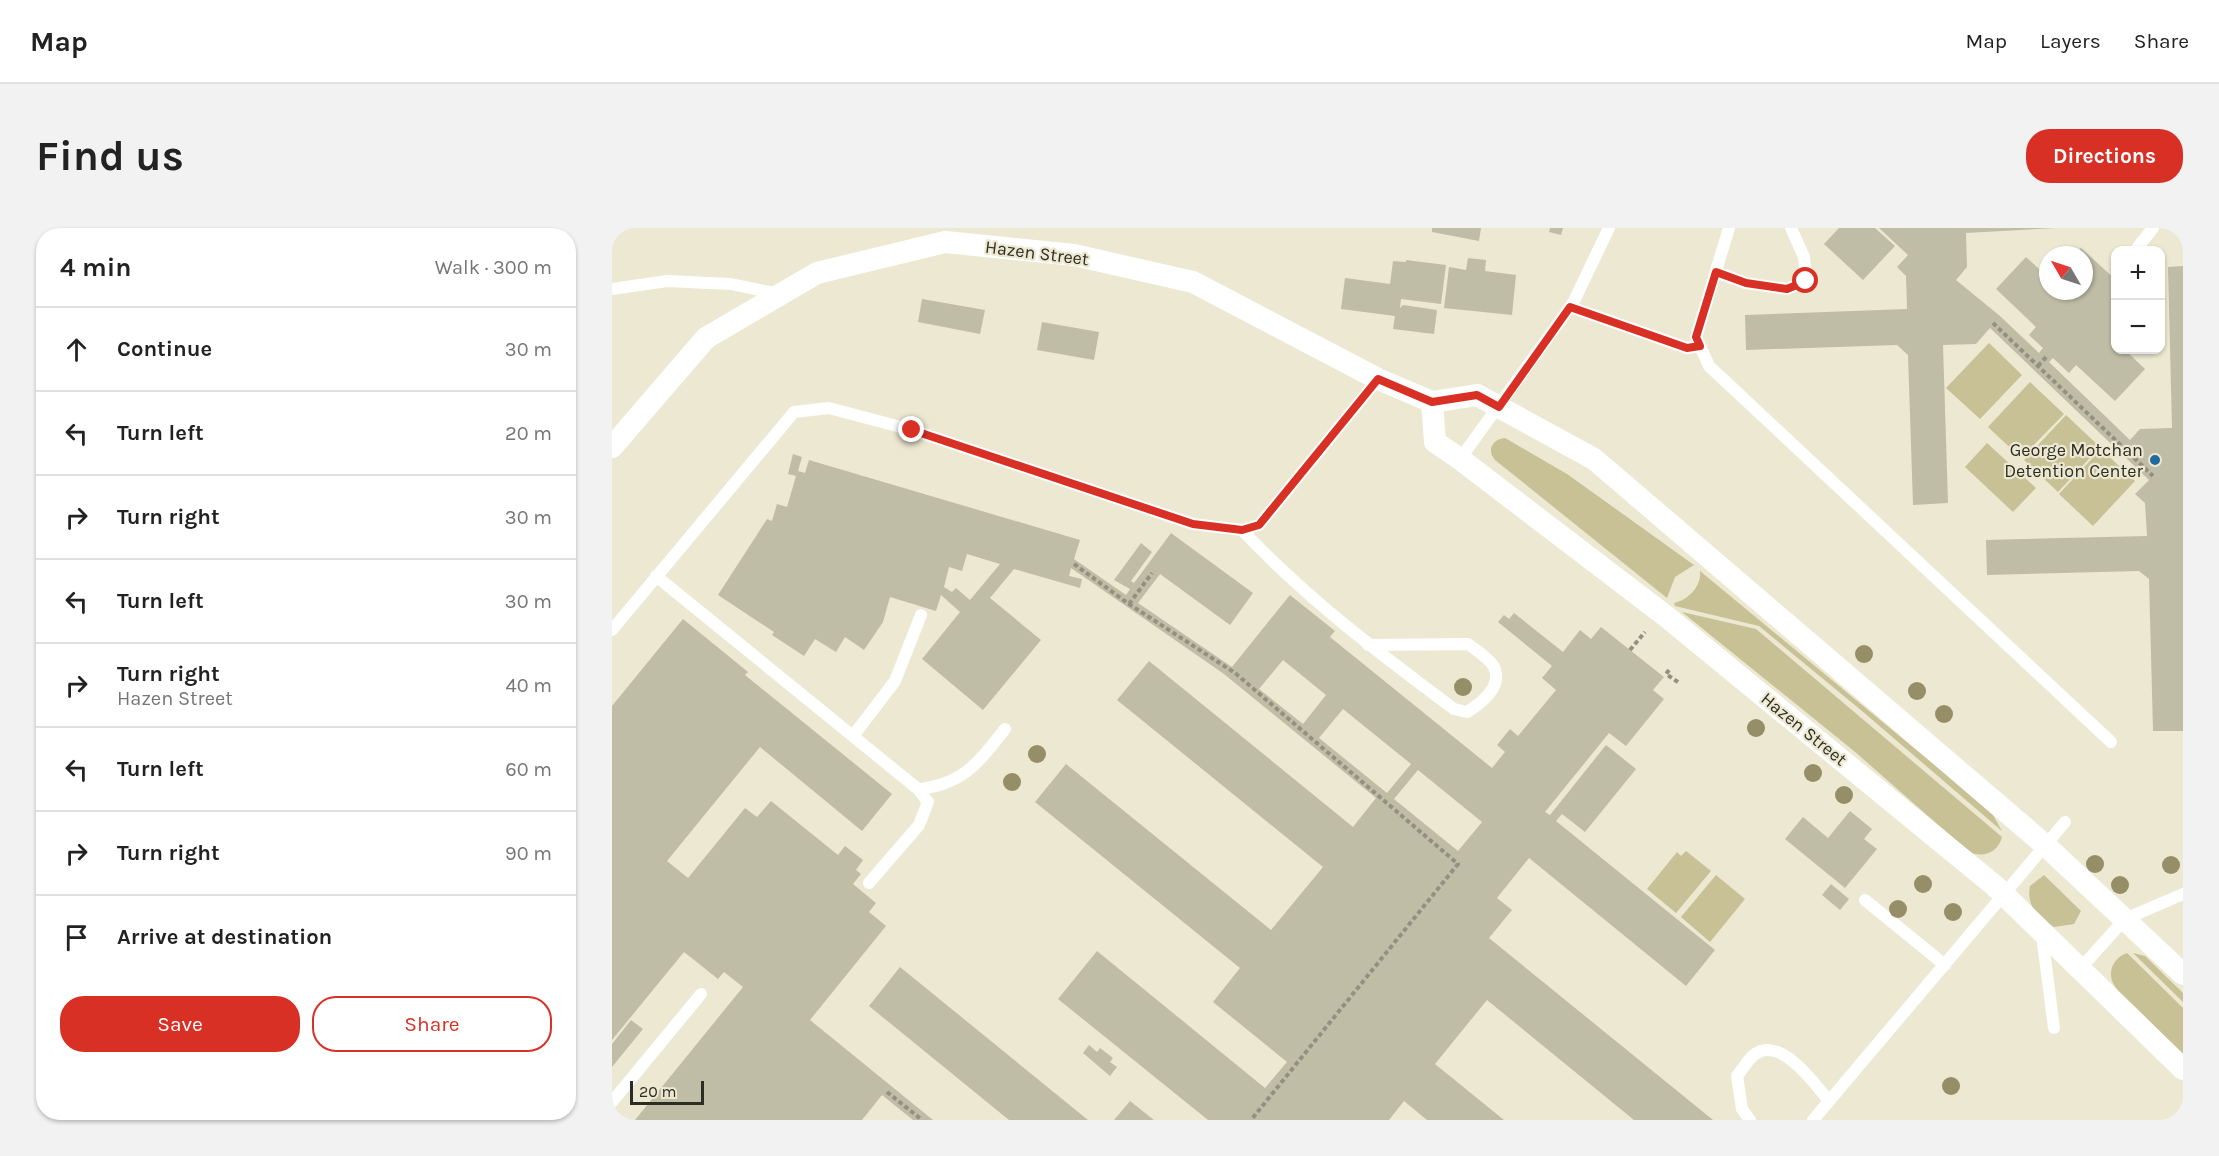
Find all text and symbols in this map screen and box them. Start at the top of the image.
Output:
text: Map [30,25,88,58]
text: Map [1965,29,2007,53]
text: Layers [2040,29,2101,53]
text: Share [2134,29,2189,53]
button: Directions [2026,129,2183,183]
text: Find us [36,131,184,181]
street label: Hazen Street [984,236,1090,270]
north arrow [2039,246,2093,300]
map controls [2111,246,2165,354]
button: + [2111,246,2165,300]
text: 4 min [60,252,131,283]
text: Walk · 300 m [435,256,552,279]
route start [1792,267,1818,293]
button: − [2111,300,2165,354]
icon: ahead [60,333,93,366]
text: Continue [117,336,212,362]
text: 30 m [505,338,552,361]
route end [898,416,924,442]
icon: left [60,417,93,450]
text: Turn left [117,420,204,446]
text: 20 m [505,422,552,445]
place label: George Motchan Detention Center [2004,439,2143,482]
marker: George Motchan Detention Center [2148,453,2162,467]
icon: right [60,501,93,534]
text: Turn right [117,504,220,530]
text: 30 m [505,506,552,529]
icon: left [60,585,93,618]
text: Turn left [117,588,204,614]
text: 30 m [505,590,552,613]
text: Turn right [117,661,220,687]
icon: right [60,669,93,702]
text: 40 m [506,674,552,697]
text: Hazen Street [117,687,233,710]
street label: Hazen Street [1757,688,1852,771]
icon: left [60,753,93,786]
text: Turn left [117,756,204,782]
text: 60 m [505,758,552,781]
icon: right [60,837,93,870]
text: Turn right [117,840,220,866]
text: 90 m [505,842,552,865]
icon: arrive [60,921,93,954]
text: Arrive at destination [117,924,332,950]
button: Save [60,996,300,1052]
button: Share [312,996,552,1052]
scale bar [630,1078,704,1106]
text: 20 m [639,1082,677,1101]

